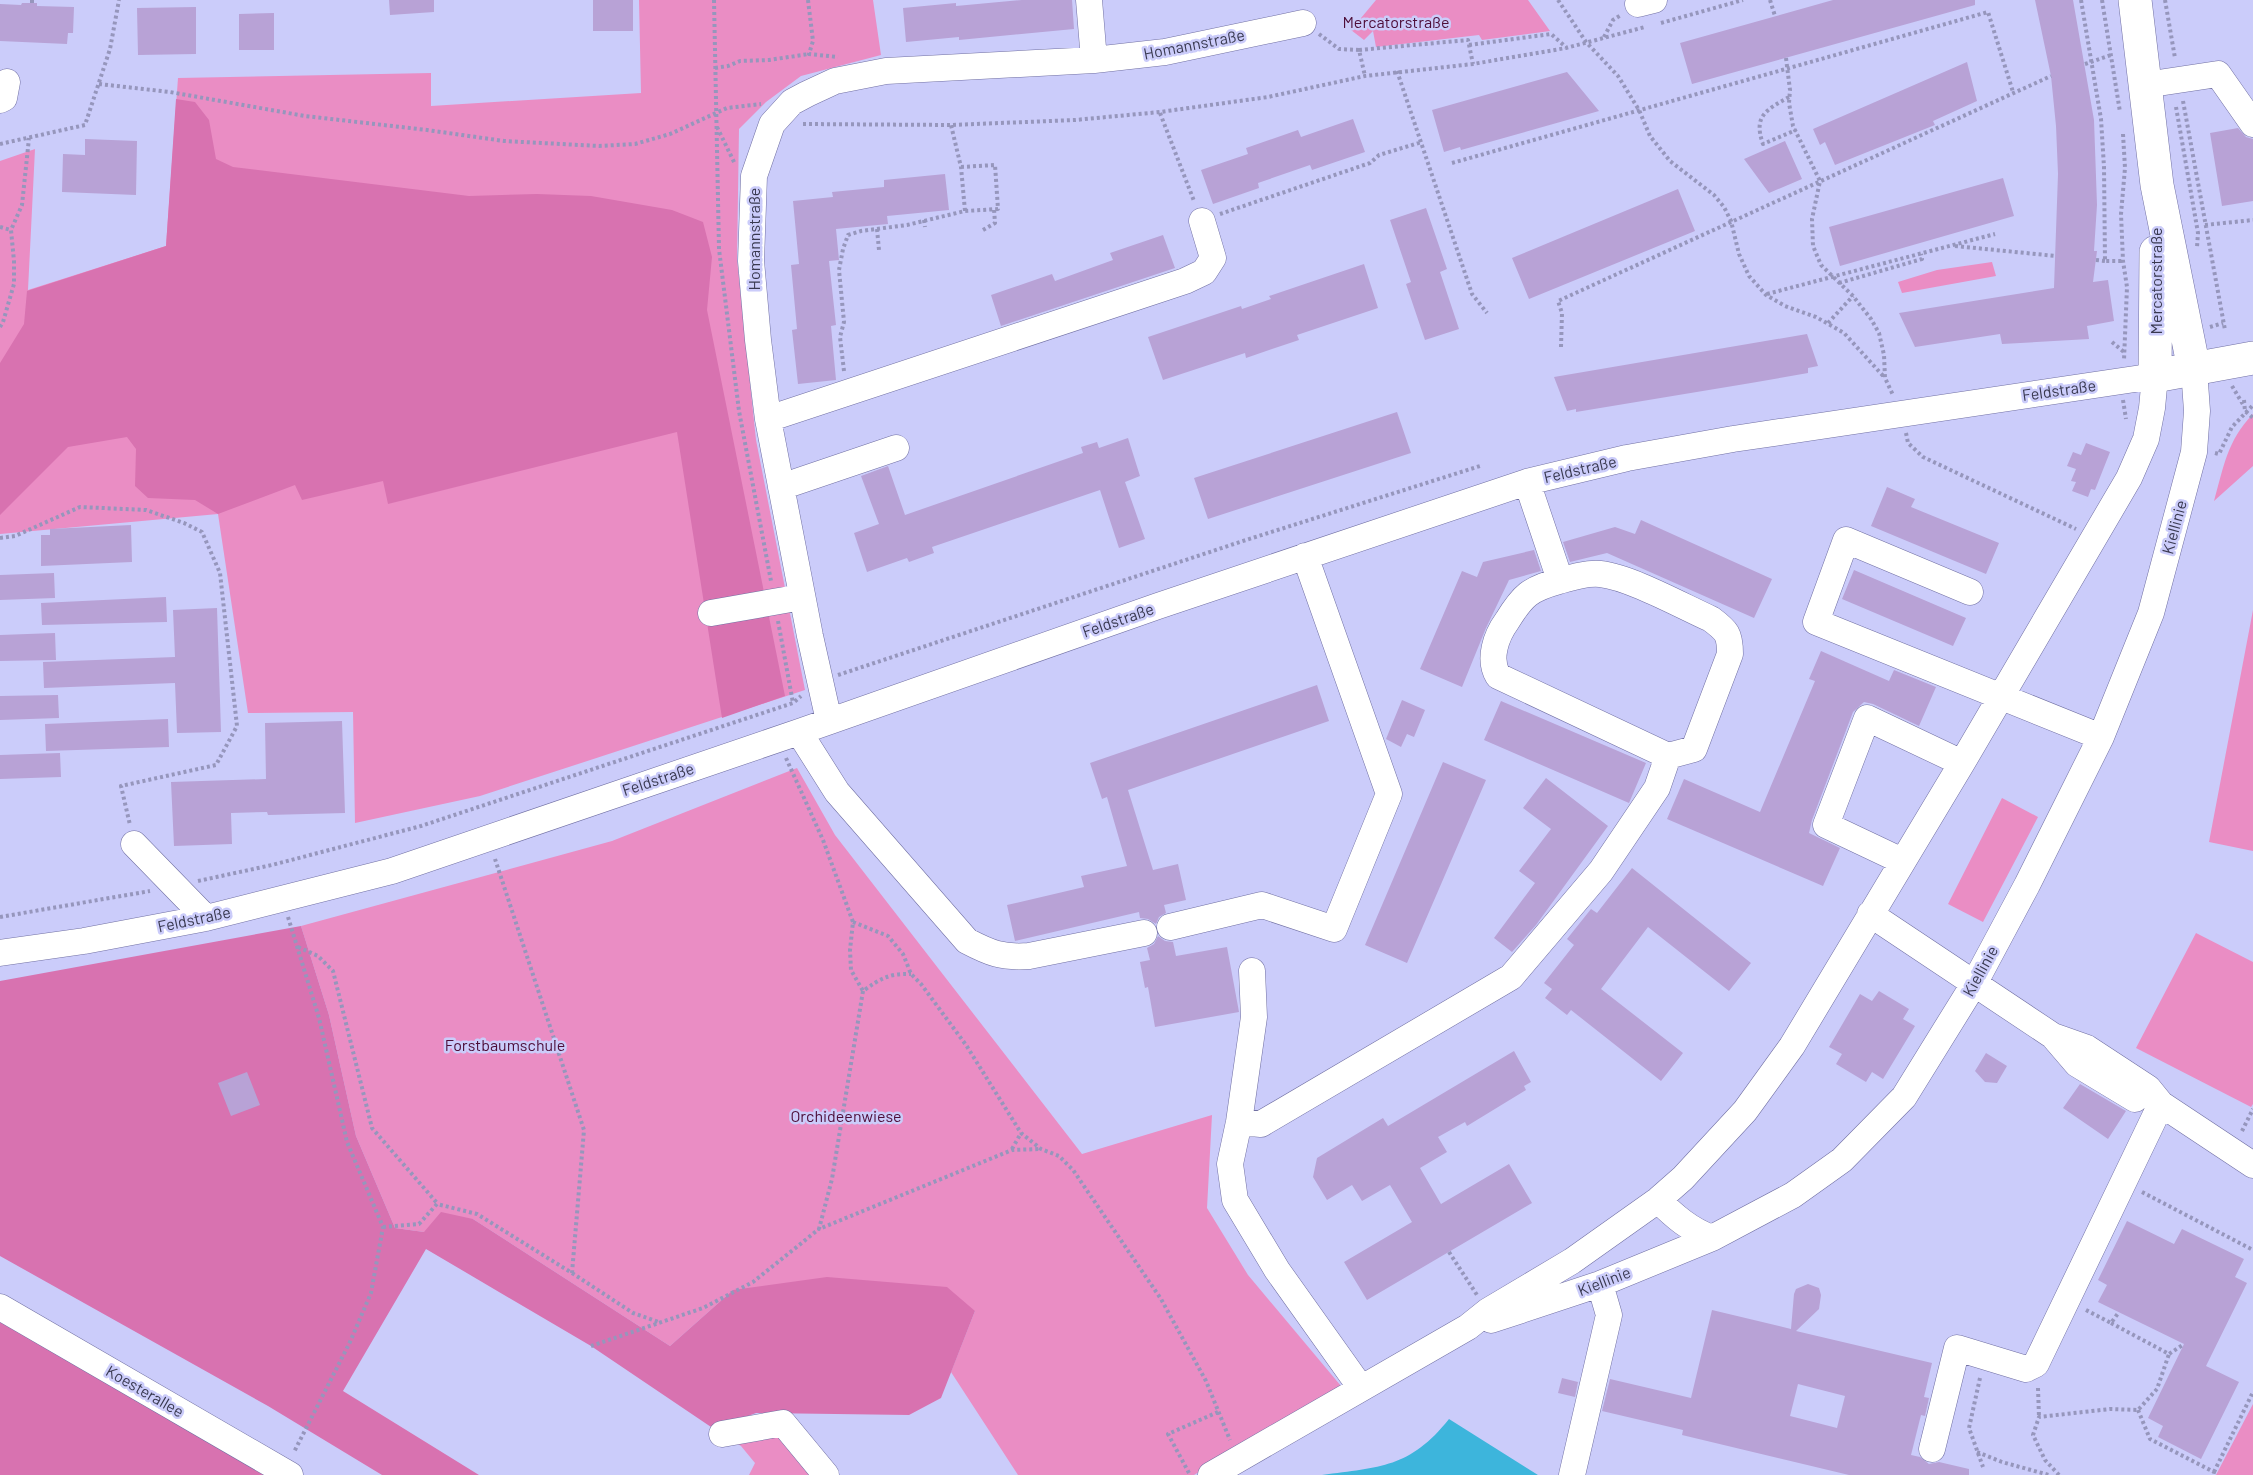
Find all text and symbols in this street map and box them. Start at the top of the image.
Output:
park label: Mercatorstraße [1342,12,1450,31]
street label: Homannstraße [1142,24,1246,63]
street label: Homannstraße [744,188,763,290]
street label: Mercatorstraße [2146,227,2165,335]
street label: Feldstraße [2021,375,2097,404]
street label: Feldstraße [1542,451,1618,486]
street label: Kiellinie [2157,498,2190,556]
street label: Feldstraße [1080,598,1156,641]
street label: Feldstraße [620,758,696,799]
street label: Feldstraße [156,901,232,936]
street label: Kiellinie [1958,942,2001,999]
park label: Forstbaumschule [445,1035,565,1054]
park label: Orchideenwiese [790,1106,902,1125]
street label: Kiellinie [1575,1262,1633,1299]
street label: Koesterallee [103,1361,188,1421]

